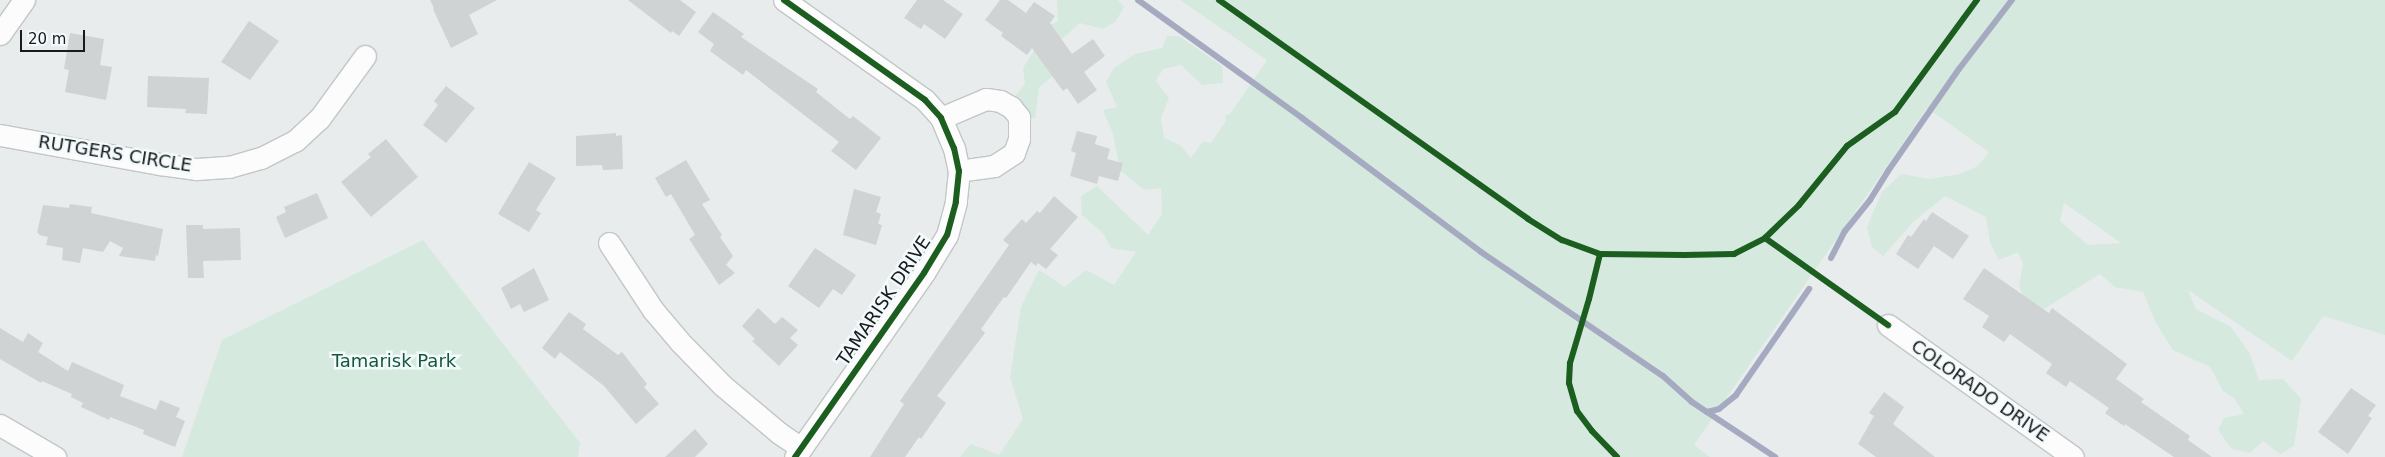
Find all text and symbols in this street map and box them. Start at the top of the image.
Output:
scale bar [22,20,88,52]
text: 20 m [28,30,66,48]
street label: RUTGERS CIRCLE [37,131,193,177]
street label: TAMARISK DRIVE [833,232,935,370]
street label: COLORADO DRIVE [1907,335,2053,447]
park label: Tamarisk Park [332,350,456,372]

